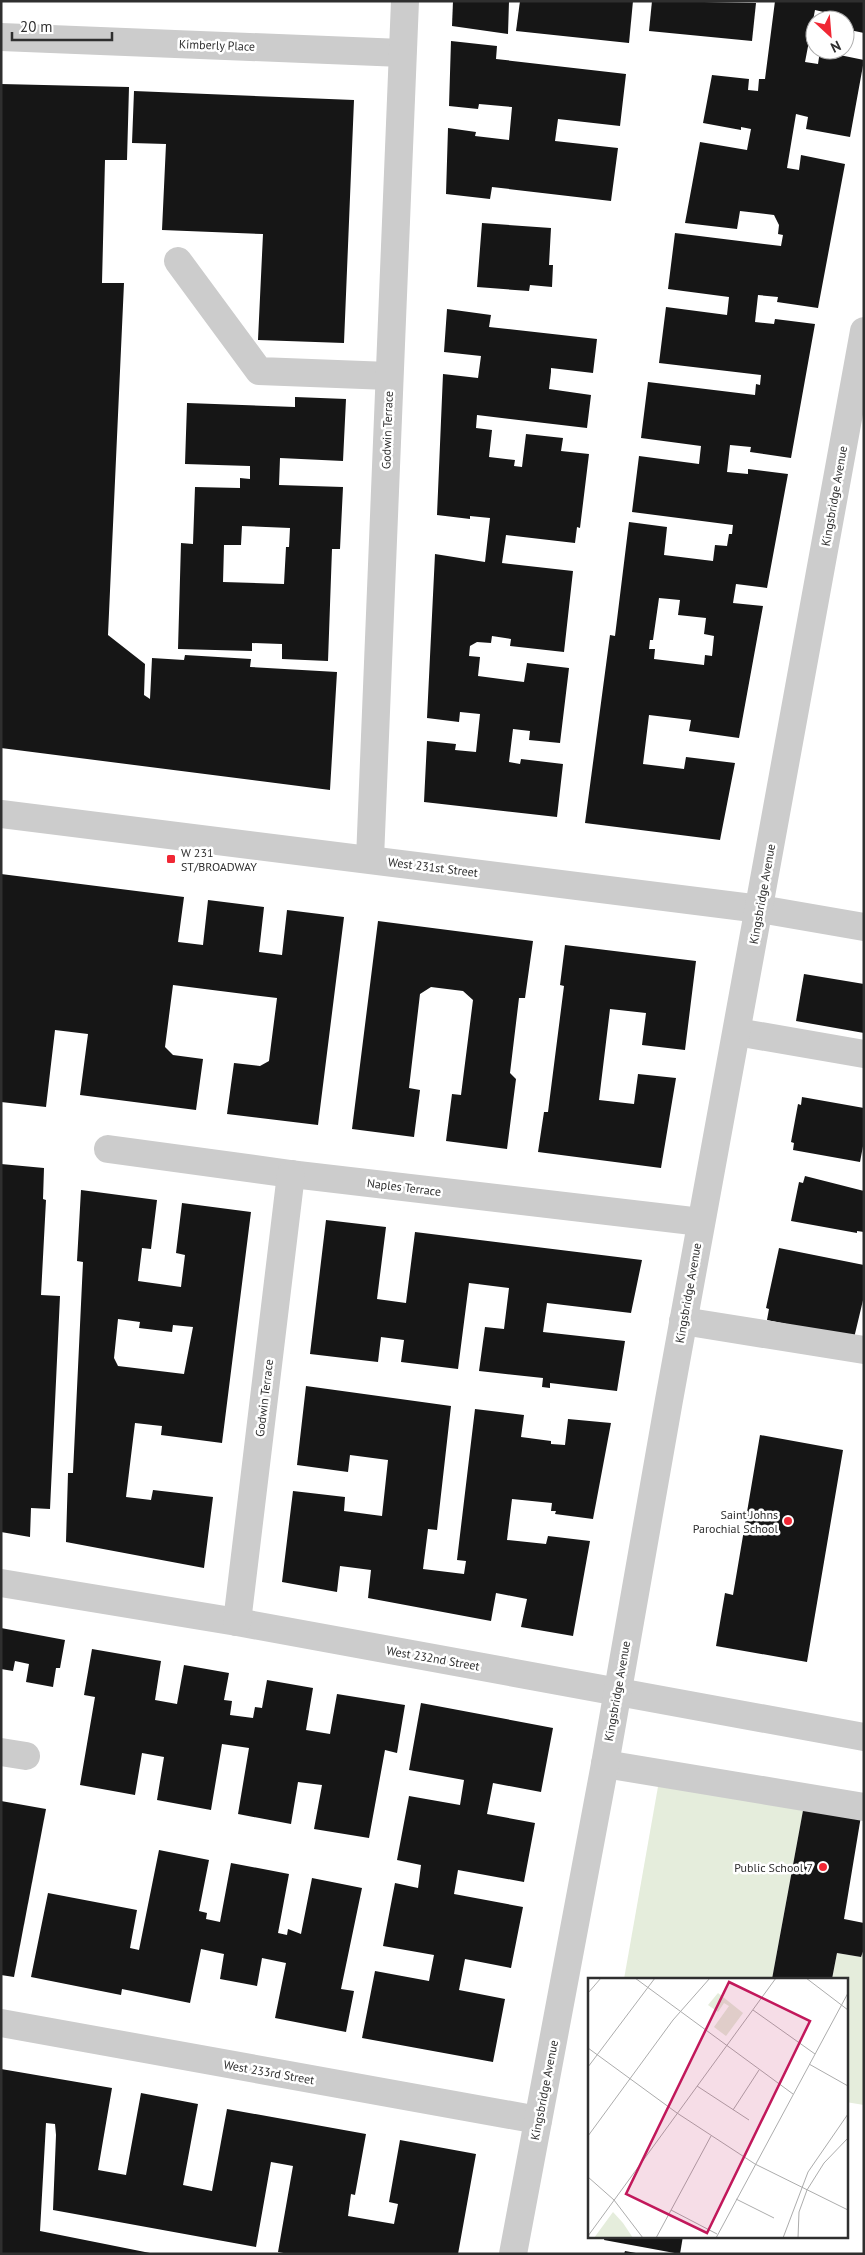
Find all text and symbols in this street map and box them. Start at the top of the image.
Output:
scale bar [12,10,112,42]
north arrow [805,10,855,60]
text: 20 m [20,17,53,36]
street label: Kimberly Place [179,36,255,54]
text: N [828,37,844,57]
street label: Godwin Terrace [378,391,396,469]
street label: Kingsbridge Avenue [818,445,850,547]
street label: Kingsbridge Avenue [746,843,778,945]
place label: W 231 ST/BROADWAY [181,845,257,874]
marker: W 231 ST/BROADWAY [165,853,177,865]
street label: West 231st Street [387,854,479,880]
street label: Naples Terrace [366,1175,442,1199]
street label: Kingsbridge Avenue [672,1242,704,1344]
street label: Godwin Terrace [252,1358,276,1438]
place label: Saint Johns Parochial School [693,1507,778,1536]
marker: Saint Johns Parochial School [782,1515,794,1527]
street label: Kingsbridge Avenue [601,1640,633,1742]
street label: West 232nd Street [385,1642,481,1674]
place label: Public School 7 [734,1860,813,1875]
marker: Public School 7 [817,1861,829,1873]
inset map [588,1978,848,2238]
street label: Kingsbridge Avenue [527,2039,561,2141]
street label: West 233rd Street [222,2057,316,2087]

